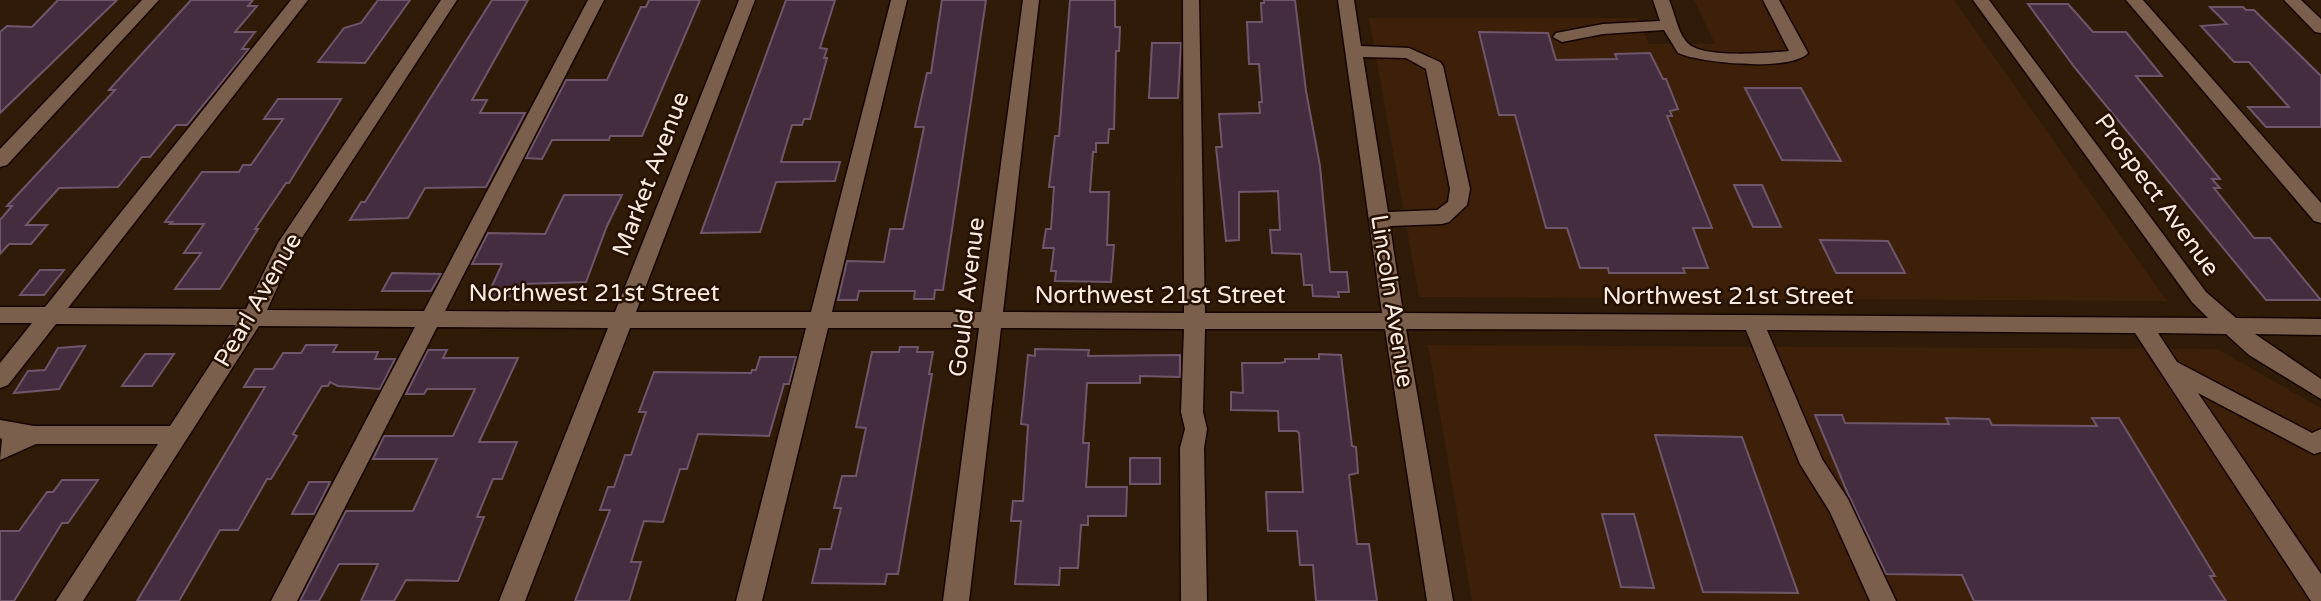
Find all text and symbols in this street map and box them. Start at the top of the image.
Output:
street label: Market Avenue [606,88,696,260]
street label: Prospect Avenue [2088,108,2226,282]
street label: Lincoln Avenue [1364,213,1420,389]
street label: Gould Avenue [943,216,991,378]
street label: Pearl Avenue [208,228,308,372]
street label: Northwest 21st Street [468,279,720,308]
street label: Northwest 21st Street [1034,281,1286,310]
street label: Northwest 21st Street [1602,282,1854,311]

